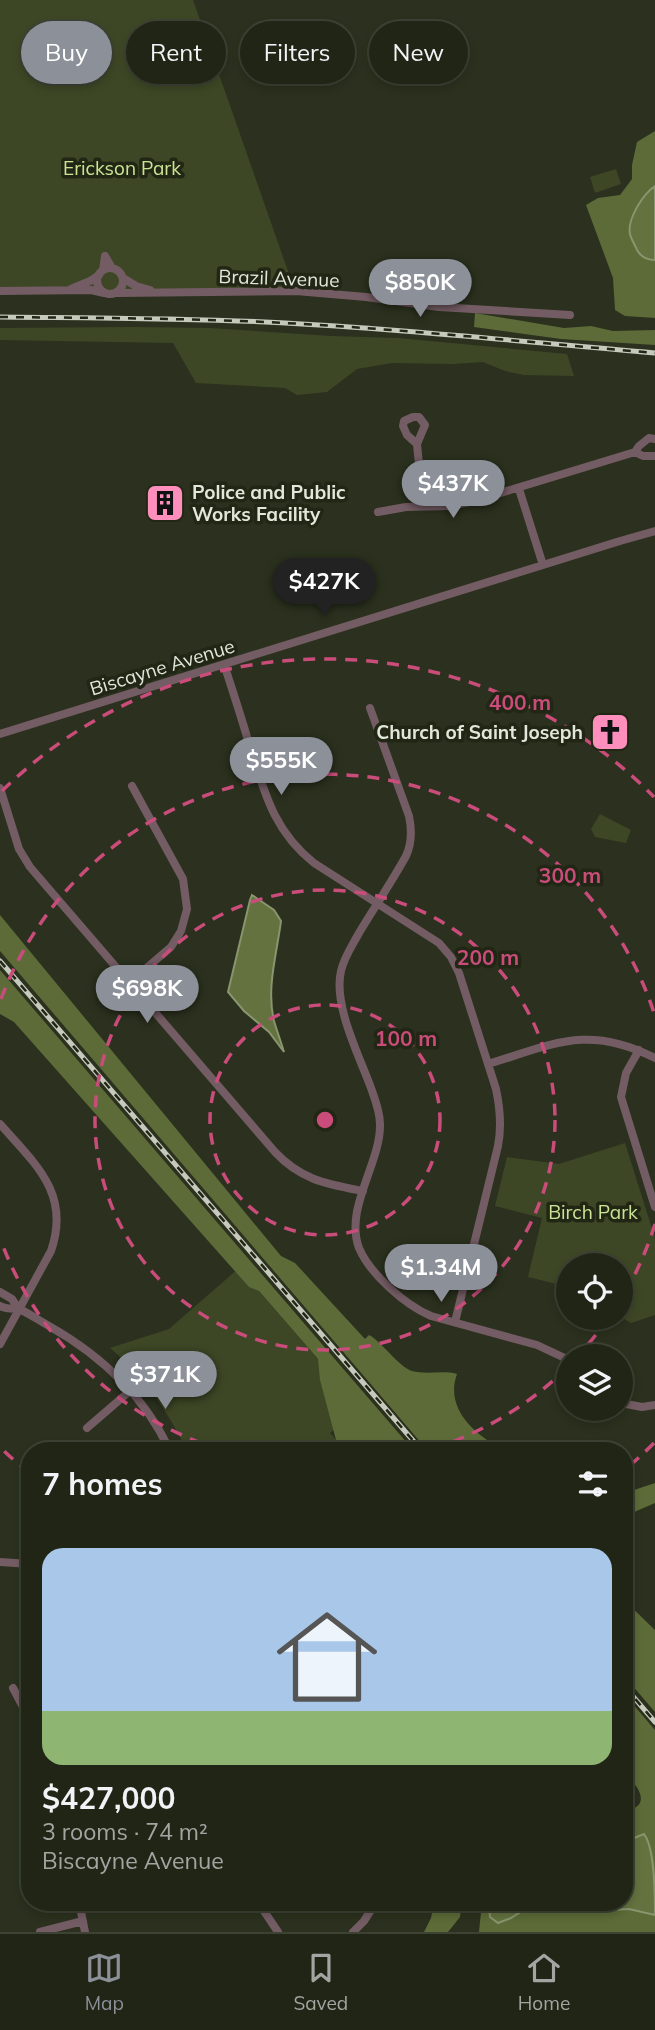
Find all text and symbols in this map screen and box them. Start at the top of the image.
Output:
chip: Buy [21,21,112,84]
chip: Rent [126,21,226,84]
chip: Filters [240,21,355,84]
chip: New [369,21,468,84]
park label: Erickson Park [63,156,181,180]
pin: $850K [371,260,469,319]
street label: Brazil Avenue [218,264,340,292]
text: $850K [385,267,455,296]
pin: $437K [404,461,502,520]
text: $437K [418,468,488,497]
place label: Police and Public Works Facility [192,480,346,526]
building icon: Police and Public Works Facility [144,482,186,524]
pin: $427K [275,558,373,618]
text: $427K [289,566,359,595]
street label: Biscayne Avenue [87,634,237,700]
text: 400 m [489,689,551,715]
church icon: Church of Saint Joseph [589,711,631,753]
place label: Church of Saint Joseph [376,720,583,744]
pin: $555K [232,738,330,797]
text: $555K [246,745,316,774]
text: 300 m [539,862,601,888]
text: 200 m [457,944,519,970]
pin: $698K [98,965,196,1025]
text: $698K [112,973,182,1002]
text: 100 m [375,1025,437,1051]
centre of rings [313,1108,337,1132]
park label: Birch Park [548,1200,638,1224]
pin: $1.34M [384,1244,498,1304]
text: $1.34M [401,1252,481,1281]
map controls [556,1253,633,1421]
button: locate [556,1253,633,1330]
button: layers [556,1344,633,1421]
pin: $371K [116,1352,214,1411]
text: $371K [130,1359,200,1388]
text: 7 homes [42,1465,163,1503]
icon: filters [574,1465,612,1503]
icon: home [264,1594,390,1720]
text: $427,000 [42,1779,175,1817]
text: 3 rooms · 74 m² [42,1817,208,1846]
text: Biscayne Avenue [42,1846,224,1875]
tab: Map [85,1949,124,2015]
tab: Saved [293,1949,348,2015]
tab: Home [518,1949,570,2015]

